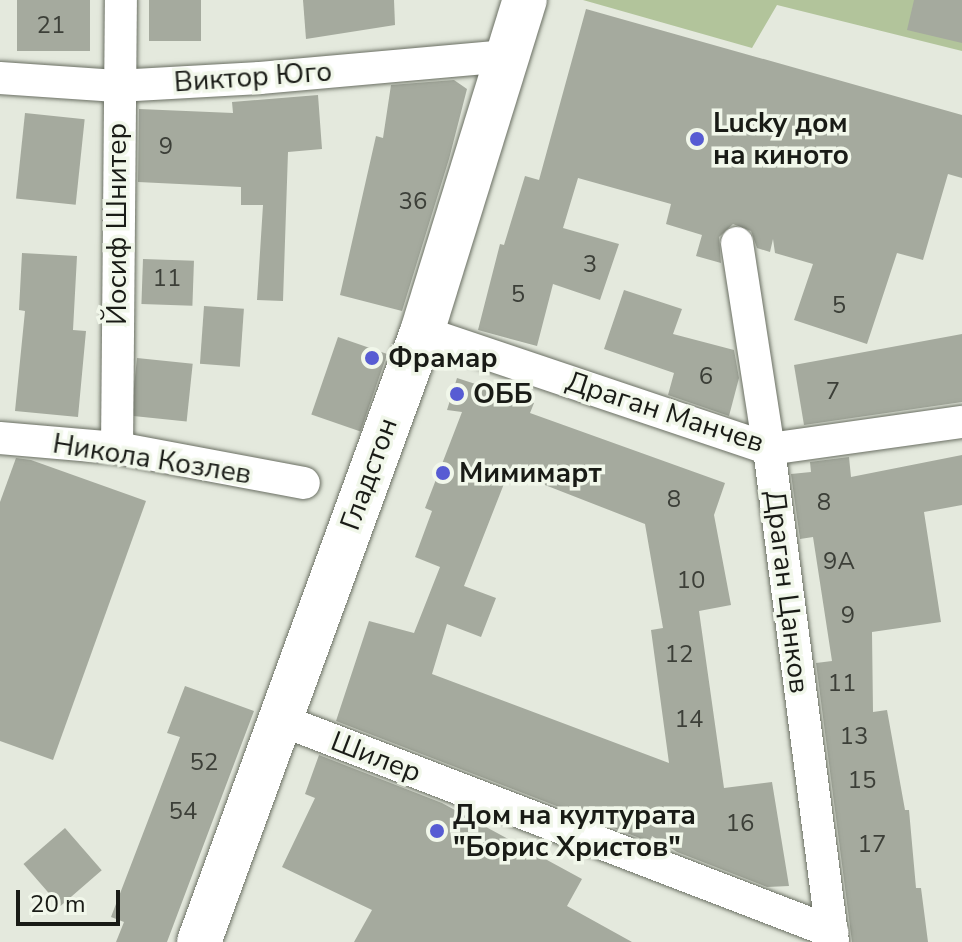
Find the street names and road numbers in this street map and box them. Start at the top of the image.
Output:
street label: Виктор Юго [173,55,333,99]
street label: Йосиф Шнитер [100,123,134,325]
street label: Драган Манчев [562,364,768,460]
street label: Гладстон [333,413,405,535]
street label: Никола Козлев [50,427,254,491]
street label: Драган Цанков [758,489,816,695]
street label: Шилер [326,725,426,789]

